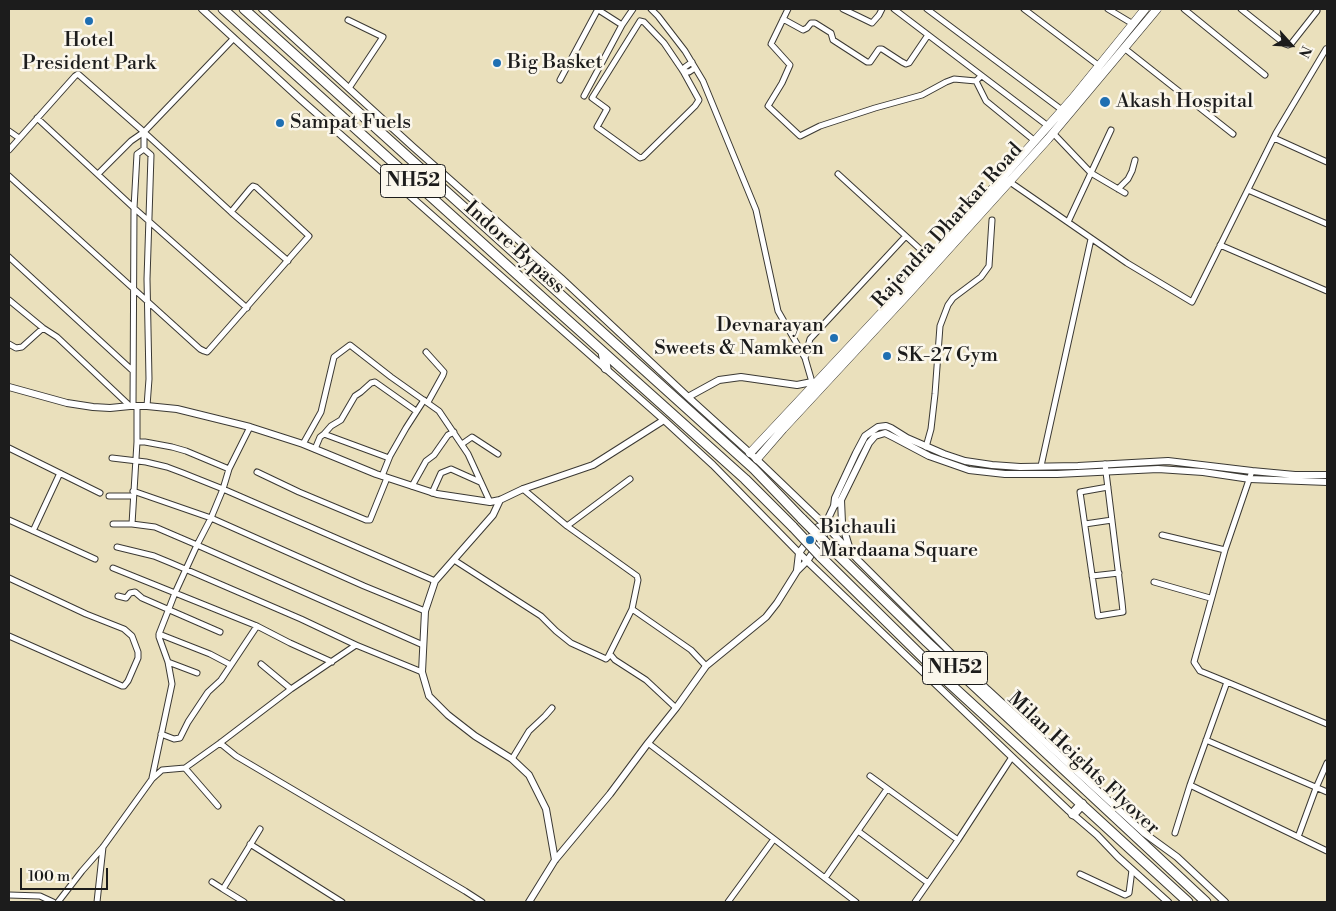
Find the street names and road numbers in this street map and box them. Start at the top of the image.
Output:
street label: Rajendra Dharkar Road [868,139,1028,313]
road number: NH52 [380,165,446,198]
street label: Indore Bypass [459,196,569,300]
road number: NH52 [922,651,988,684]
street label: Milan Heights Flyover [1002,687,1164,841]

